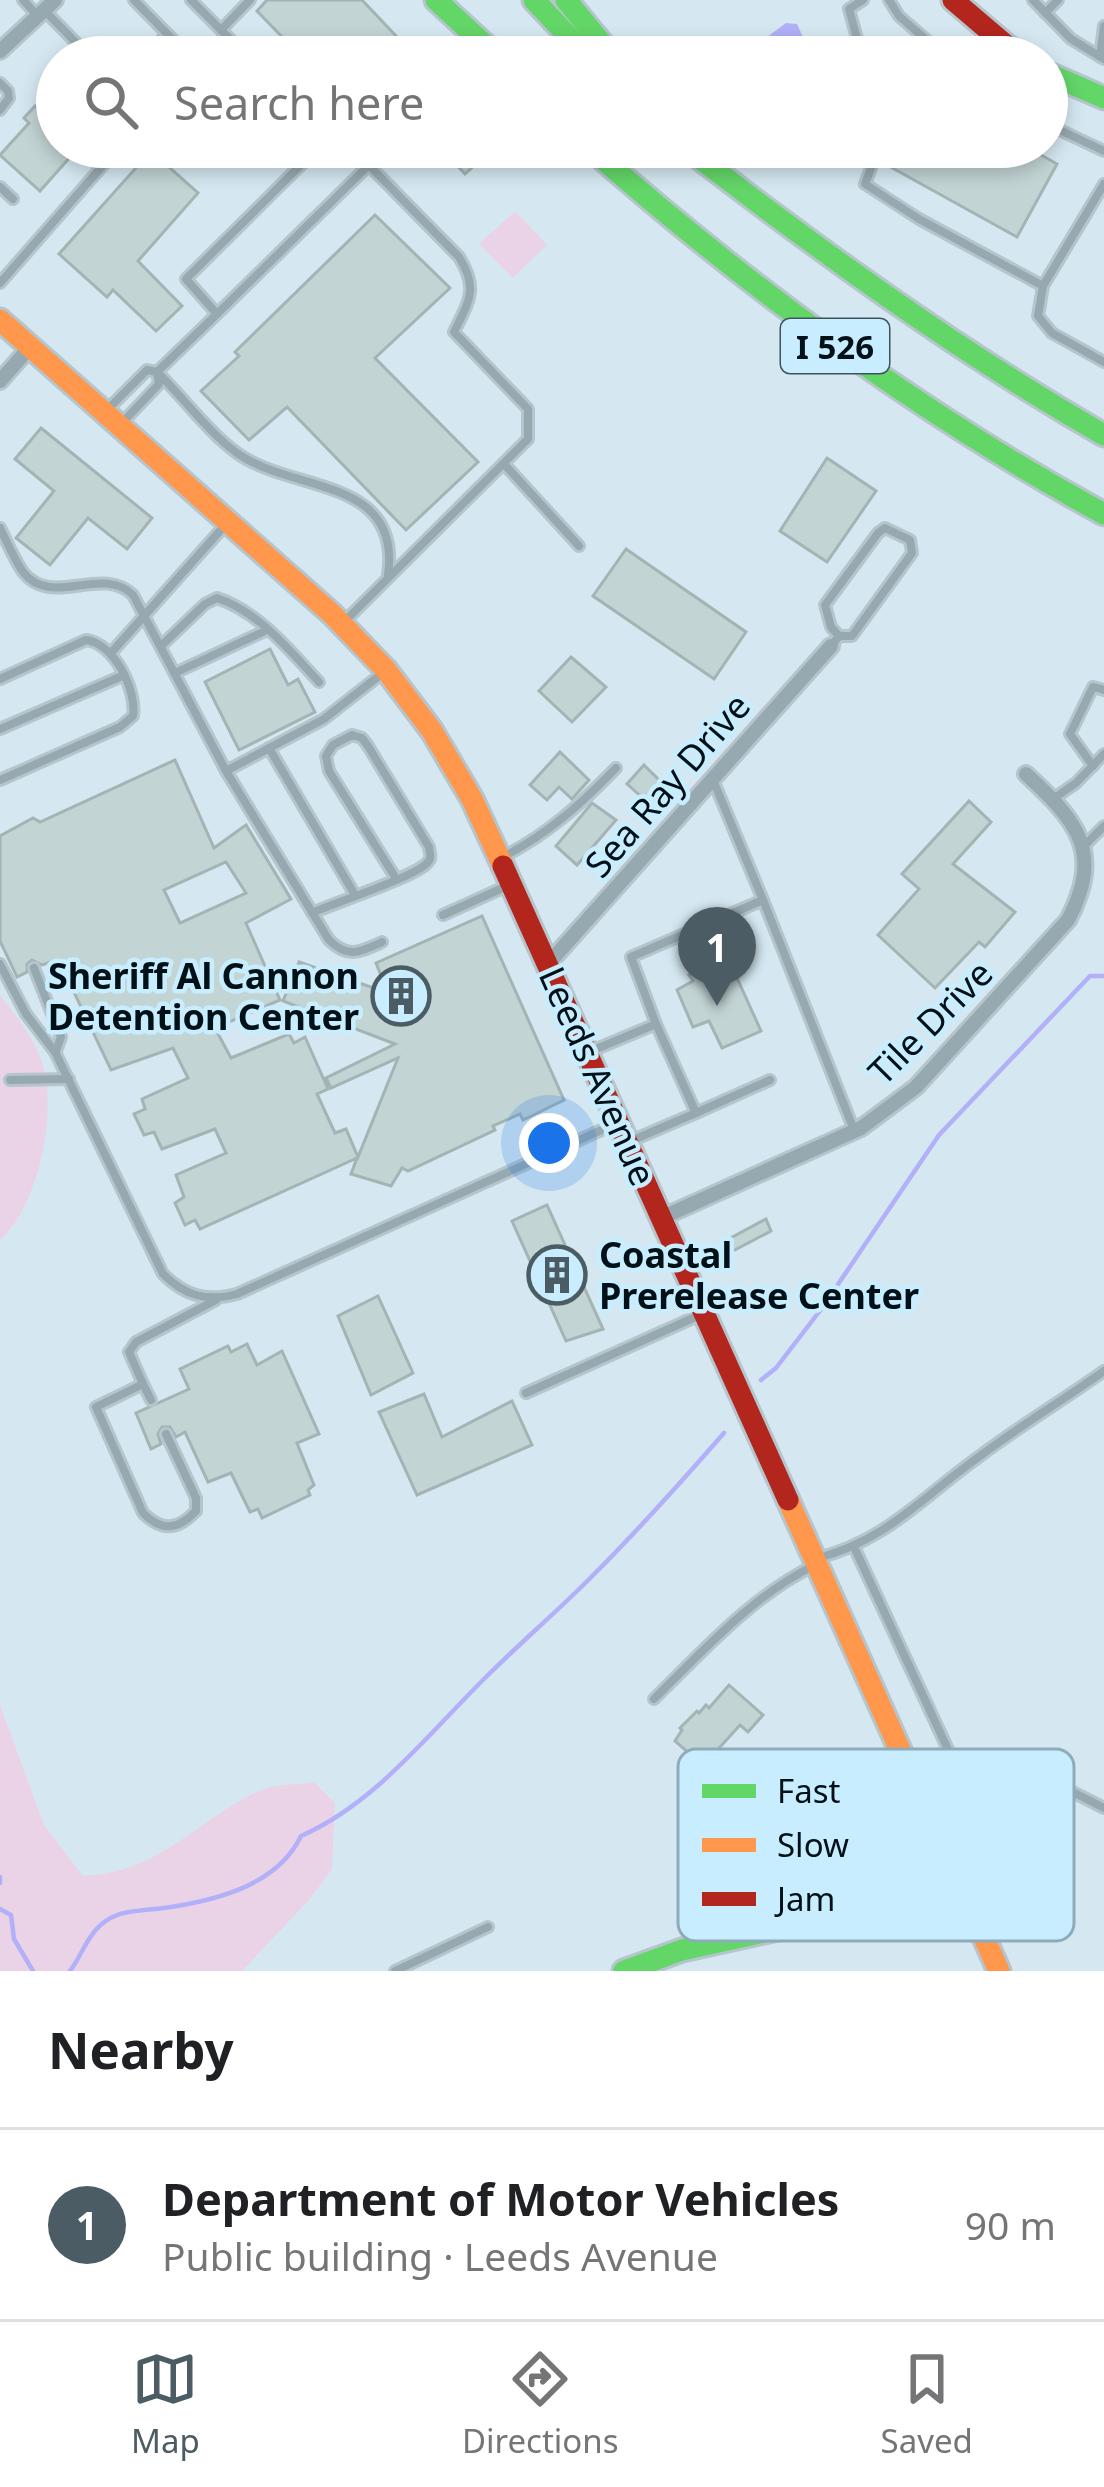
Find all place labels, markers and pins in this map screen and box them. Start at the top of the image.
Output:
pin: 1 [678,907,756,1006]
place label: Sheriff Al Cannon Detention Center [48,951,359,1041]
building icon: Sheriff Al Cannon Detention Center [370,965,432,1027]
place label: Coastal Prerelease Center [599,1230,919,1320]
building icon: Coastal Prerelease Center [526,1244,588,1306]

